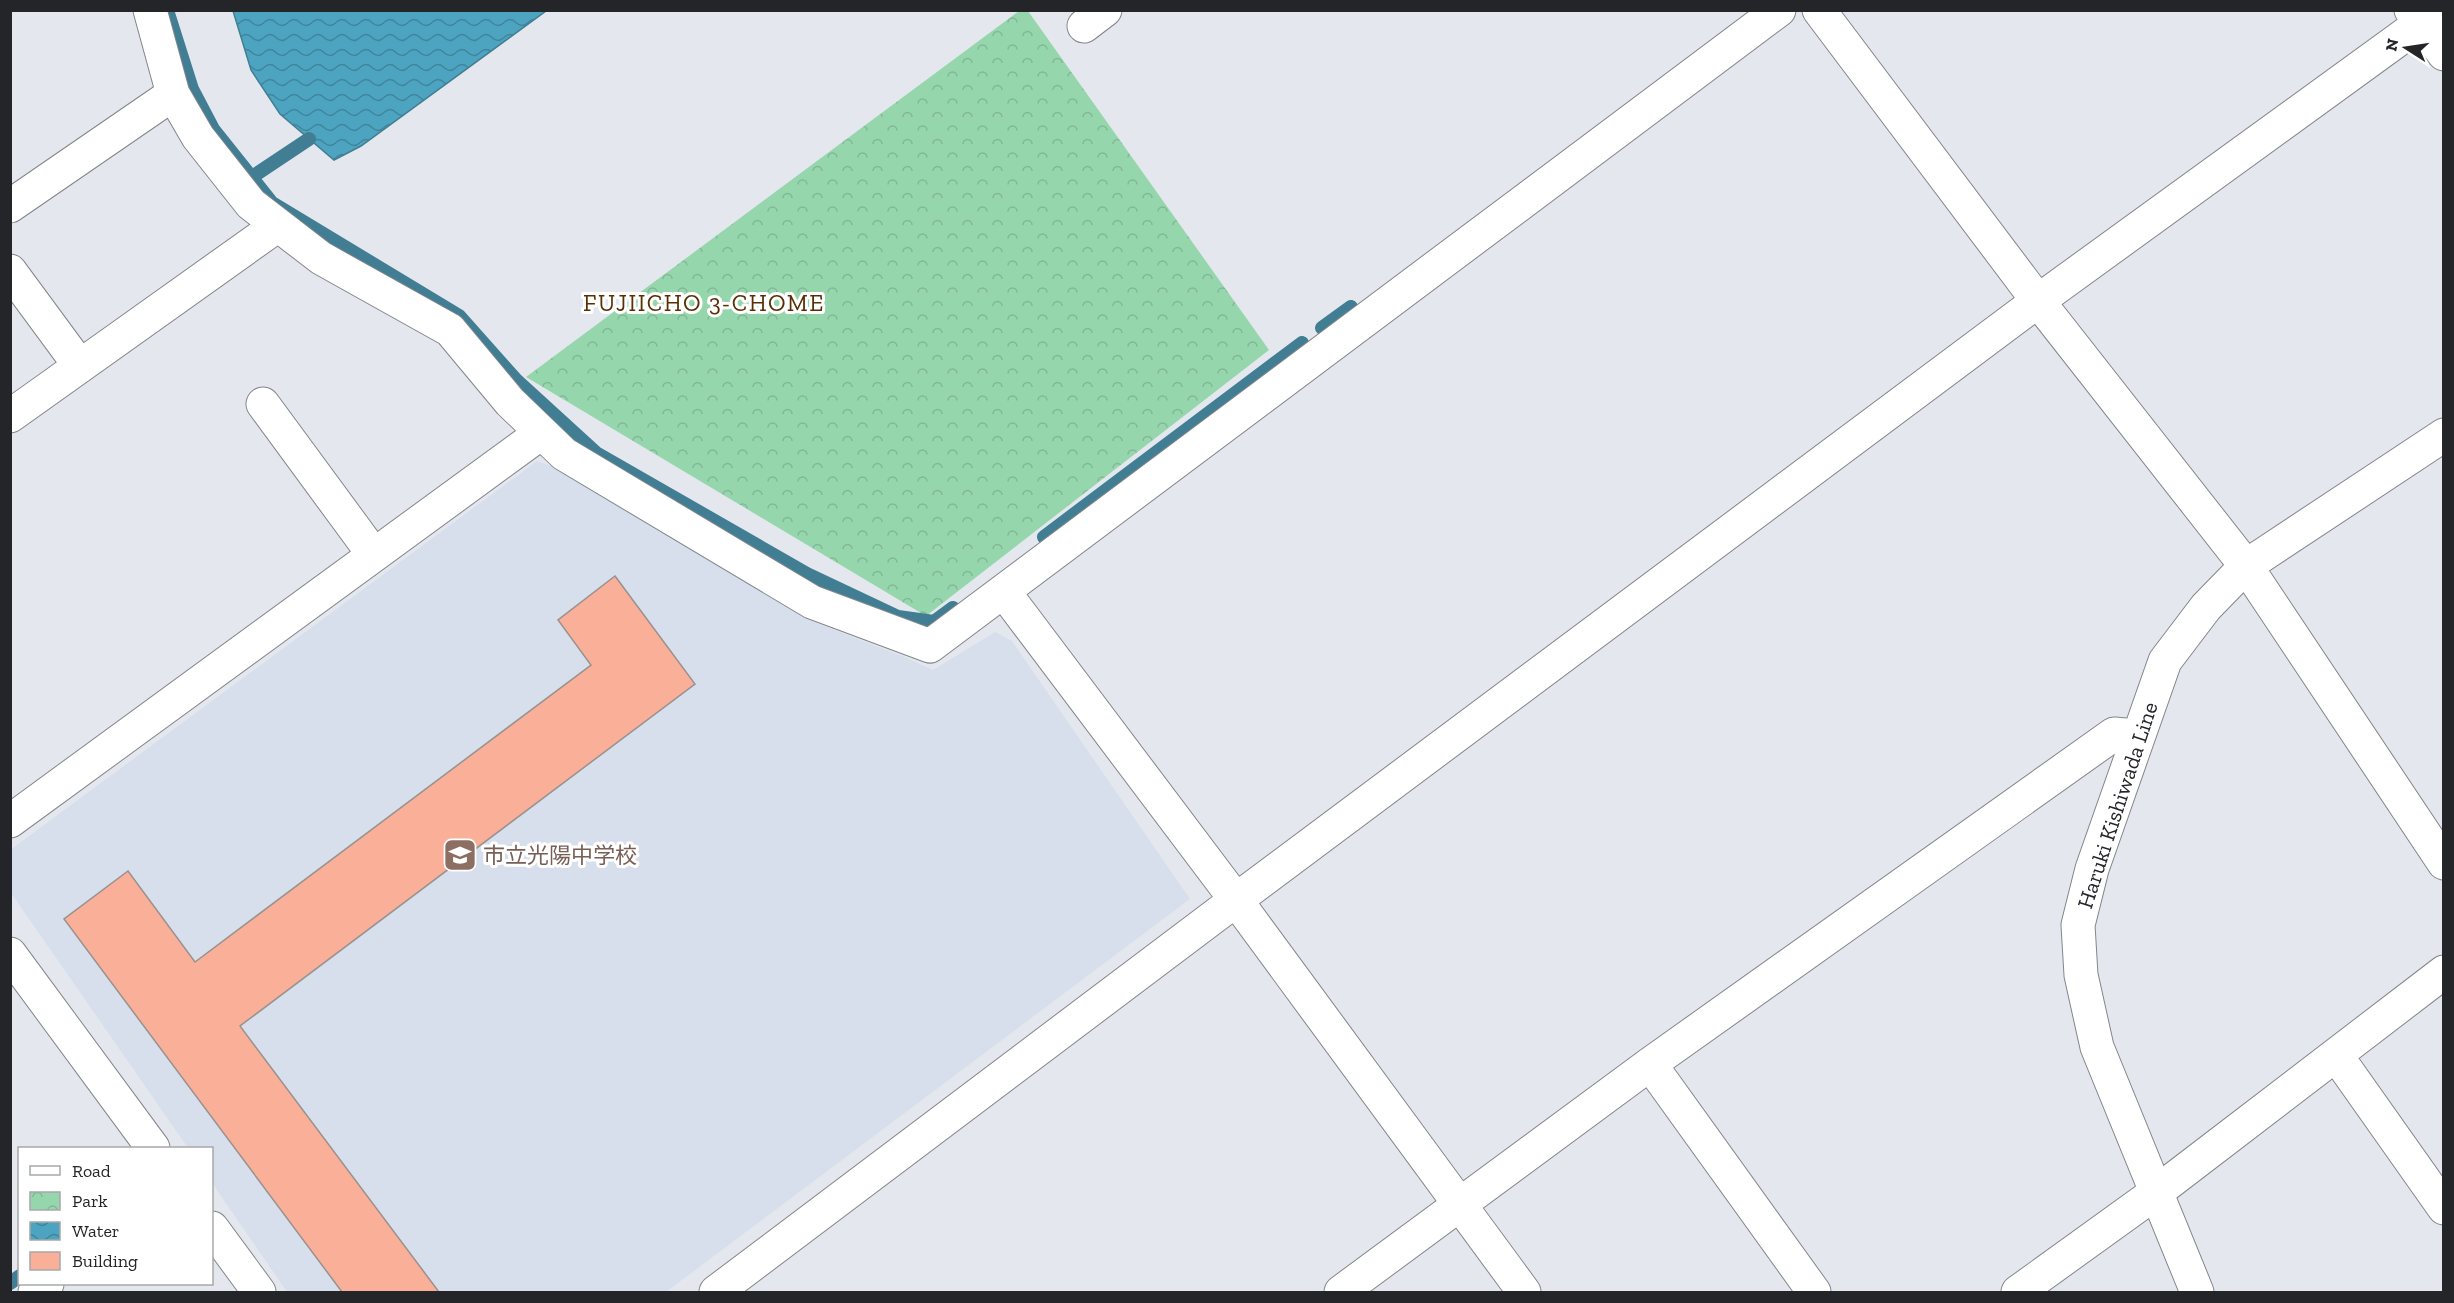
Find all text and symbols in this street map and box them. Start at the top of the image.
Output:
north arrow [2376,18,2436,78]
text: N [2381,37,2402,53]
district label: FUJIICHO 3-CHOME [583,288,825,317]
street label: Haruki Kishiwada Line [2071,698,2164,912]
school or university icon: 市立光陽中学校 [442,837,478,873]
place label: 市立光陽中学校 [483,842,637,869]
legend [18,1147,213,1285]
text: Road [72,1160,111,1182]
text: Park [72,1190,108,1212]
text: Water [72,1220,119,1242]
text: Building [72,1250,138,1272]

